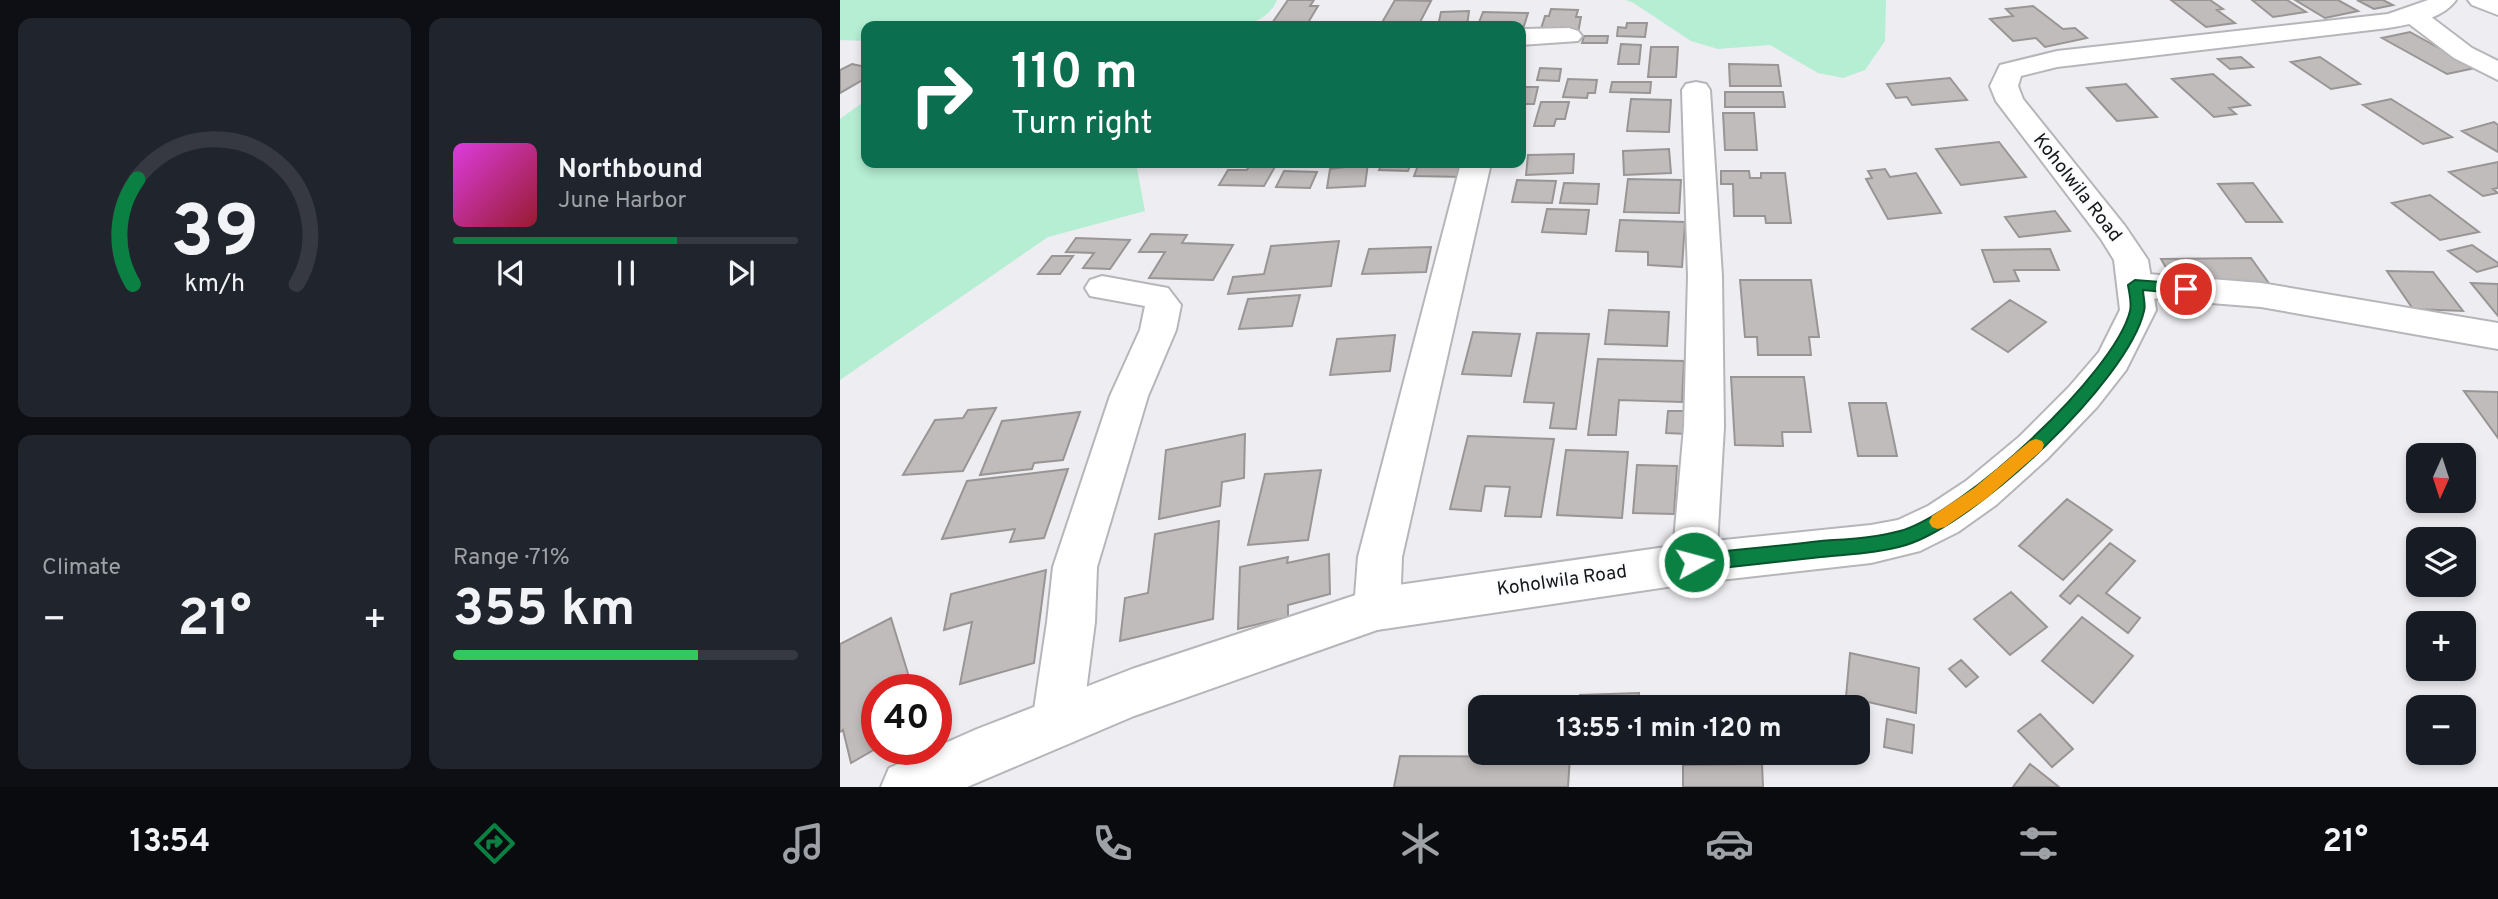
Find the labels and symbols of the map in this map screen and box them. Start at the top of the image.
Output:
street label: Koholwila Road [2027,129,2127,247]
pin [2156,259,2216,319]
north arrow [2406,443,2476,513]
position arrow [1657,525,1731,599]
street label: Koholwila Road [1495,560,1629,602]
speed limit sign: 40 [861,674,952,765]

